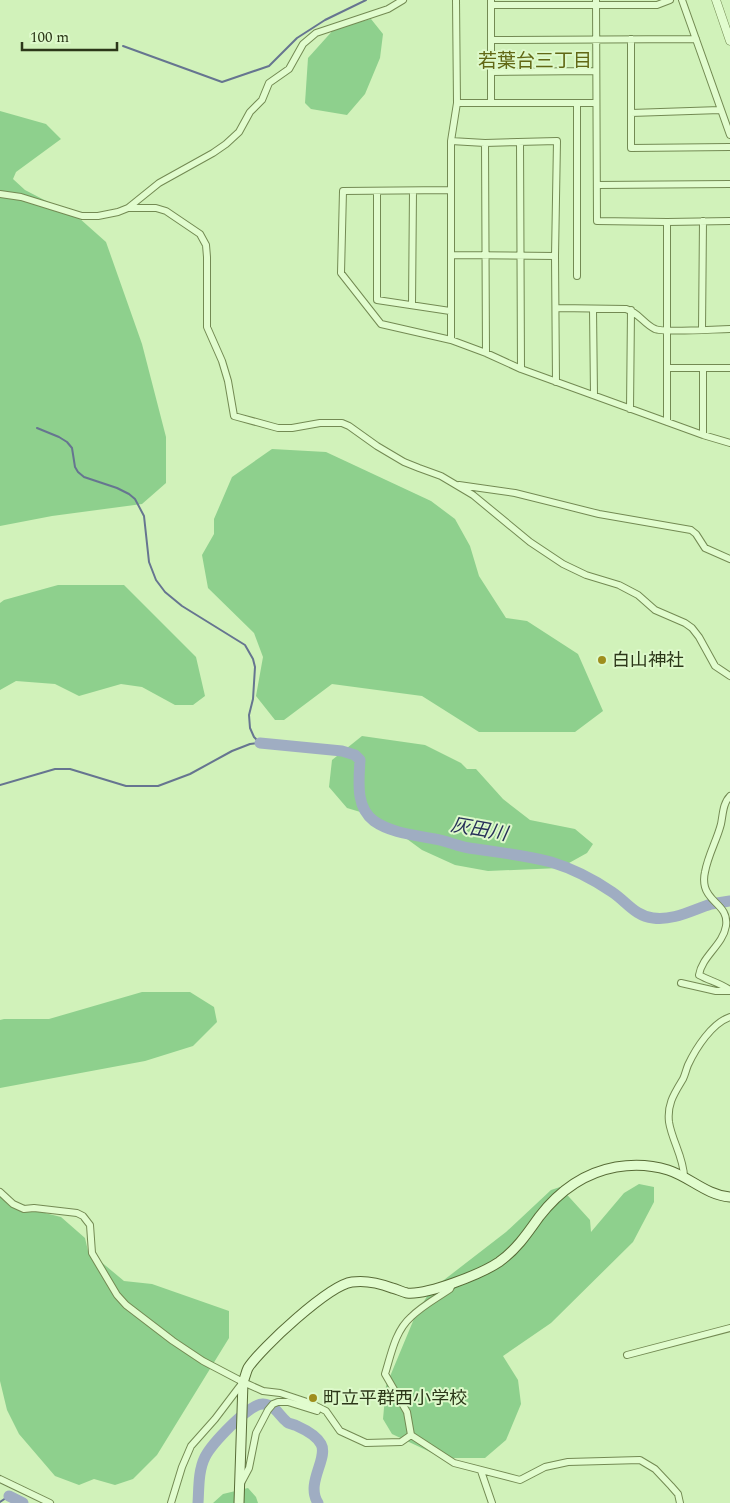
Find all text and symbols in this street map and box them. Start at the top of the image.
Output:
scale bar [22,20,118,52]
text: 100 m [30,26,69,49]
district label: 若葉台三丁目 [478,47,592,76]
place label: 白山神社 [612,647,684,674]
marker: 白山神社 [596,654,608,666]
water label: 灰田川 [448,811,512,850]
place label: 町立平群西小学校 [323,1385,467,1412]
marker: 町立平群西小学校 [307,1392,319,1404]

